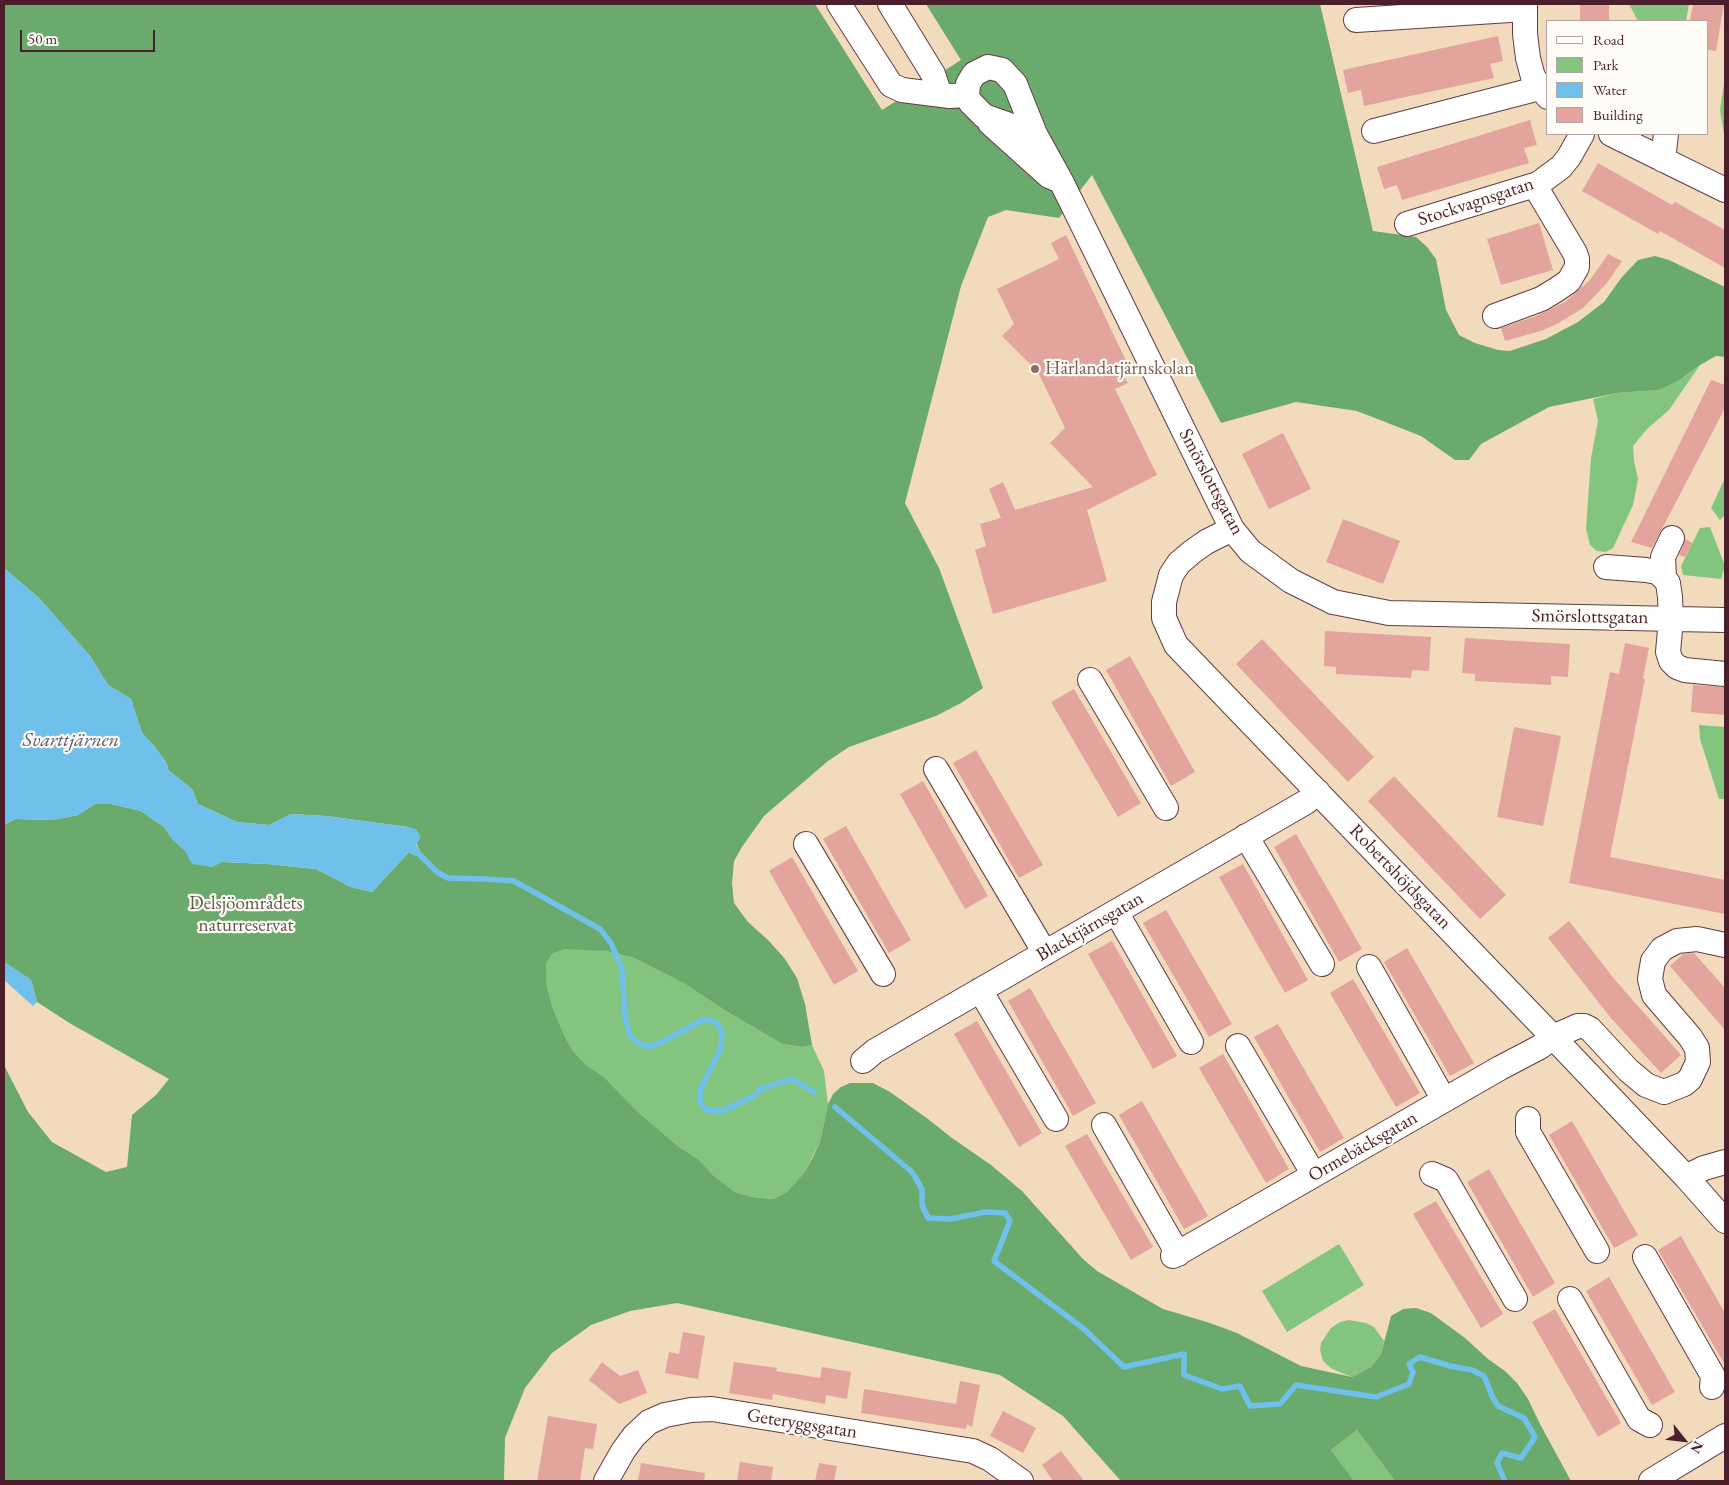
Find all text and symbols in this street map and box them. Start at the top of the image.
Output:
scale bar [22,20,158,52]
legend [1546,20,1709,135]
text: 50 m [28,29,57,48]
text: Road [1593,30,1624,49]
text: Park [1593,55,1619,74]
text: Water [1593,80,1627,99]
text: Building [1593,105,1643,124]
street label: Stockvagnsgatan [1415,173,1537,231]
place label: Härlandatjärnskolan [1045,358,1194,380]
marker: Härlandatjärnskolan [1029,363,1041,375]
street label: Smörslottsgatan [1173,425,1249,539]
street label: Smörslottsgatan [1531,605,1649,629]
water label: Svarttjärnen [23,729,119,753]
street label: Robertshöjdsgatan [1344,820,1456,934]
street label: Blacktjärnsgatan [1032,887,1148,967]
park label: Delsjöområdets naturreservat [189,893,303,937]
street label: Ormebäcksgatan [1304,1107,1422,1187]
street label: Geteryggsgatan [745,1404,859,1444]
north arrow [1659,1415,1709,1465]
text: N [1687,1438,1708,1457]

